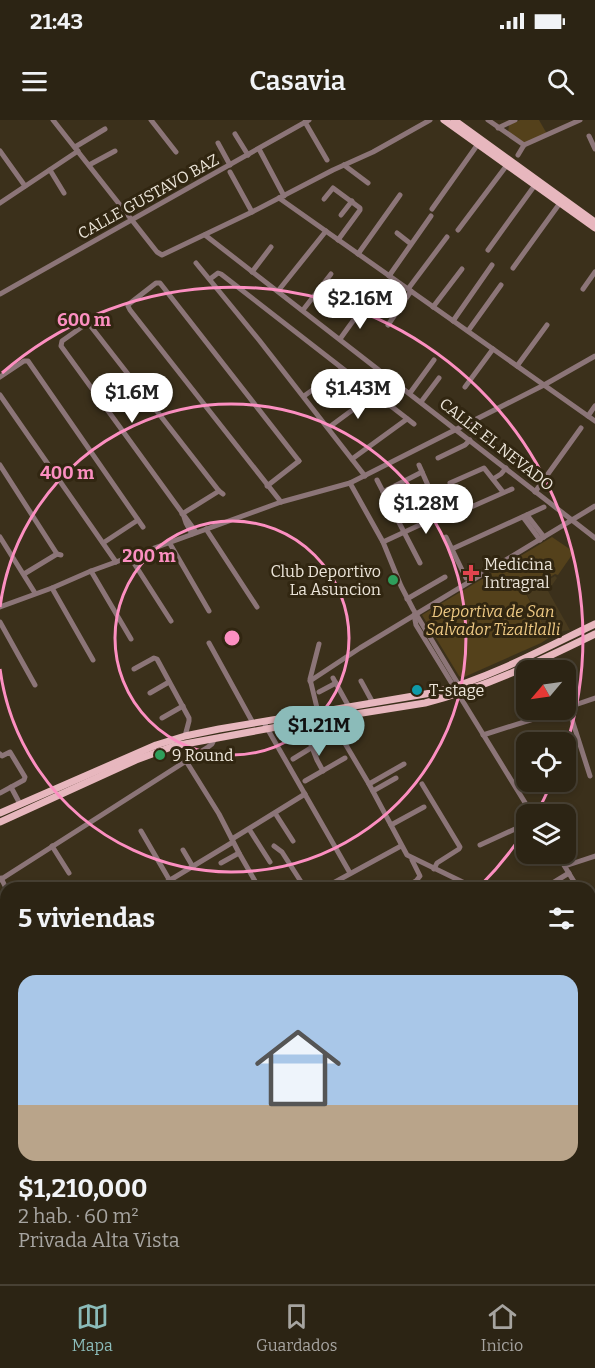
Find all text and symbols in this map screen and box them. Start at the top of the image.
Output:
text: 21:43 [30,8,83,35]
icon: menu [18,65,51,98]
text: Casavia [249,65,346,97]
icon: search [544,65,577,98]
street label: CALLE GUSTAVO BAZ [74,150,222,243]
pin: $2.16M [311,279,409,330]
text: $2.16M [327,286,393,310]
text: 600 m [57,309,111,331]
pin: $1.43M [309,369,407,420]
pin: $1.6M [90,373,174,424]
text: $1.43M [325,376,391,400]
text: $1.6M [105,380,159,404]
street label: CALLE EL NEVADO [436,394,557,495]
text: 400 m [40,462,94,484]
pin: $1.28M [377,484,475,535]
text: $1.28M [393,491,459,515]
text: 200 m [122,545,176,567]
place label: Medicina Intragral [484,555,553,592]
place label: Club Deportivo La Asuncion [271,562,381,599]
marker: Medicina Intragral [462,564,480,582]
marker: Club Deportivo La Asuncion [386,573,400,587]
park label: Deportiva de San Salvador Tizaltlalli [426,602,561,639]
centre of rings [222,628,242,648]
north arrow [516,660,576,720]
map controls [516,660,576,864]
place label: T-stage [429,681,484,700]
marker: T-stage [410,683,424,697]
pin: $1.21M [270,706,368,757]
text: $1.21M [288,713,350,737]
button: locate [516,732,576,792]
place label: 9 Round [172,746,234,765]
marker: 9 Round [153,748,167,762]
button: layers [516,804,576,864]
icon: filters [545,902,578,935]
text: 5 viviendas [18,903,155,934]
icon: home [244,1014,352,1122]
text: $1,210,000 [18,1173,147,1204]
text: 2 hab. · 60 m² [18,1204,139,1228]
text: Privada Alta Vista [18,1228,180,1252]
tab: Mapa [72,1300,113,1355]
tab: Guardados [256,1300,337,1355]
tab: Inicio [481,1300,523,1355]

